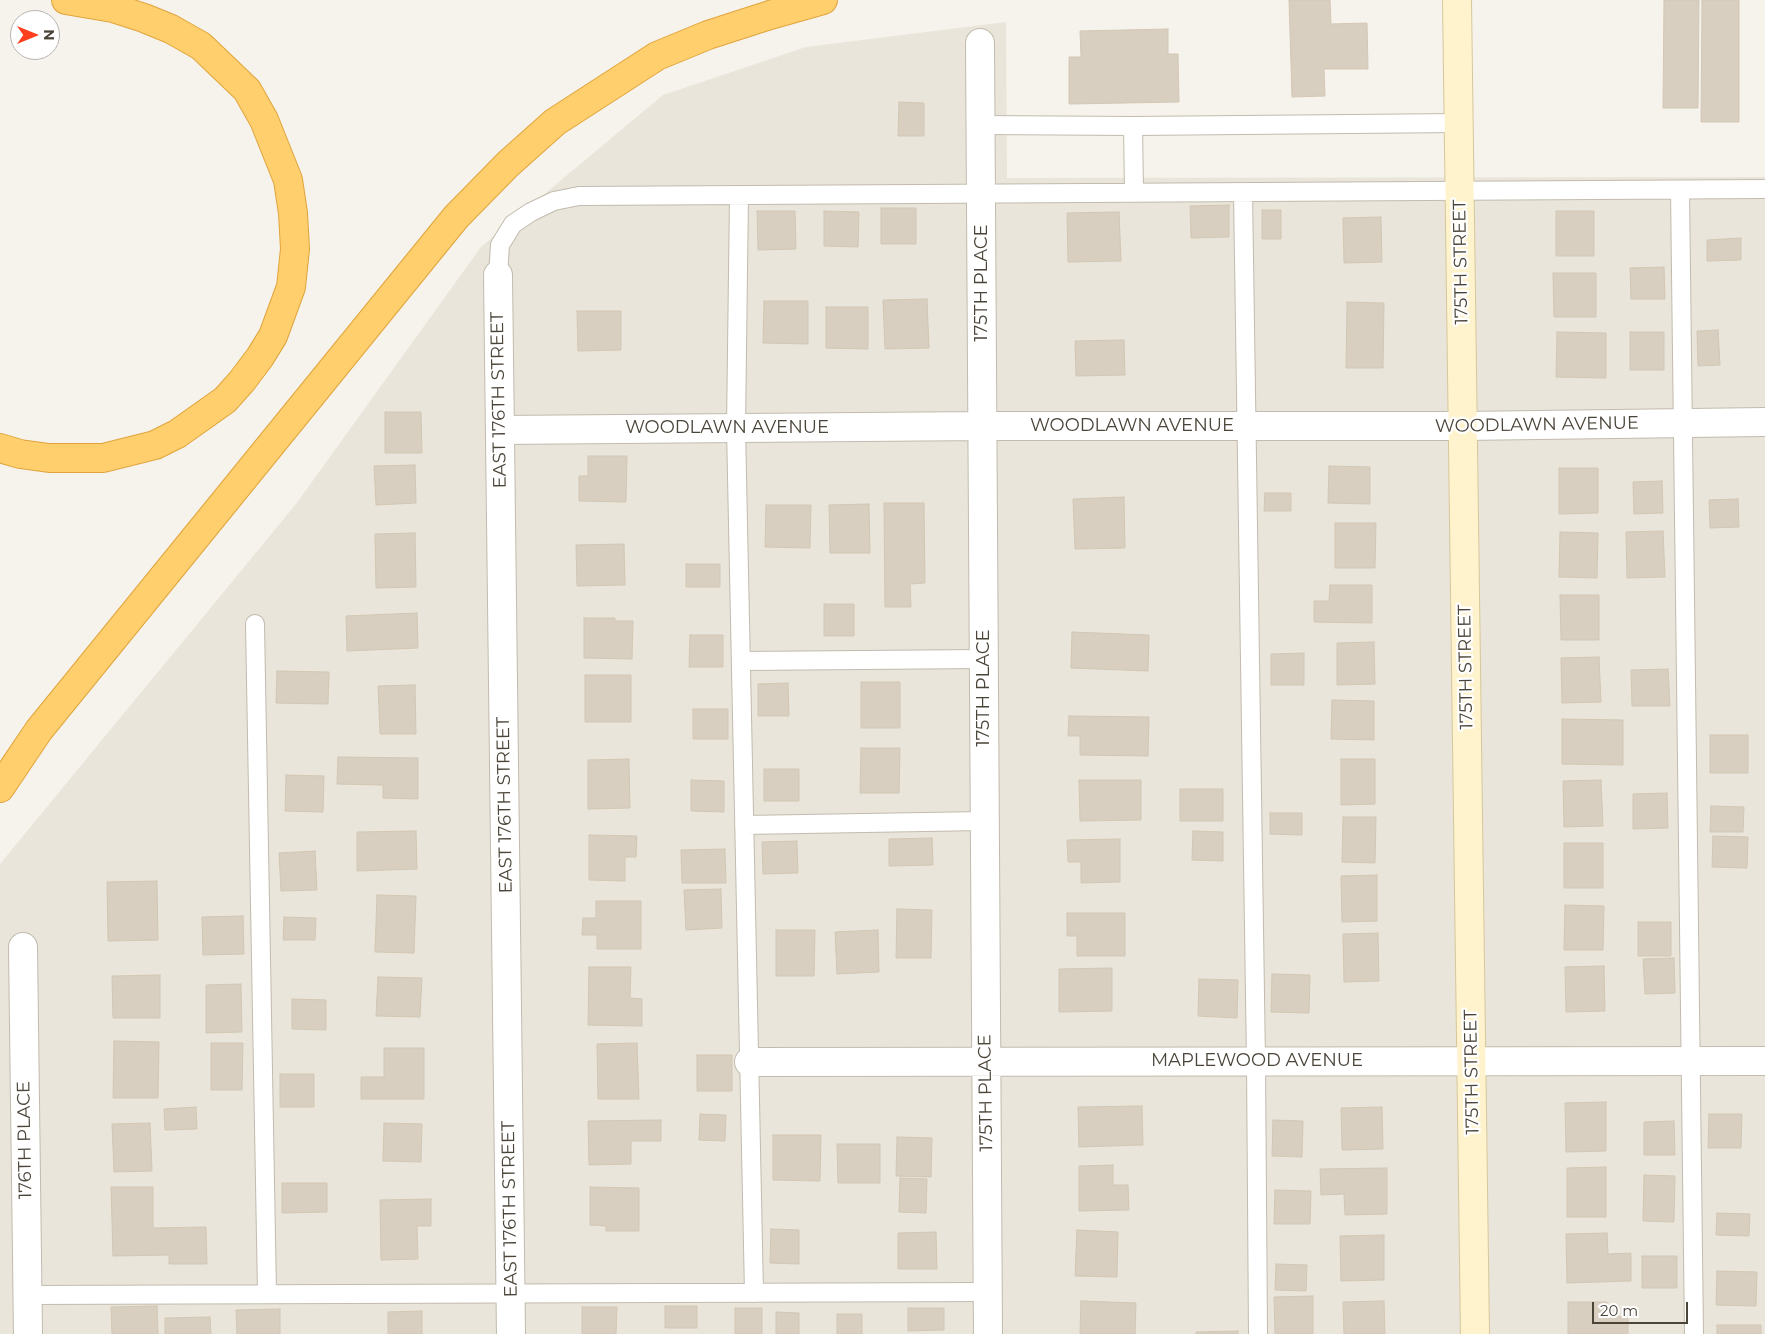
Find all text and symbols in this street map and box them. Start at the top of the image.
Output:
north arrow [10,10,60,60]
text: N [40,29,58,41]
street label: 175TH STREET [1449,199,1473,325]
street label: 175TH PLACE [971,224,993,342]
street label: EAST 176TH STREET [487,311,511,489]
street label: WOODLAWN AVENUE [1435,412,1639,438]
street label: WOODLAWN AVENUE [1030,415,1234,437]
street label: WOODLAWN AVENUE [625,417,829,439]
street label: 175TH STREET [1454,604,1478,730]
street label: 175TH PLACE [973,629,995,747]
street label: EAST 176TH STREET [493,716,517,894]
street label: 175TH STREET [1460,1009,1484,1135]
street label: 175TH PLACE [974,1034,998,1152]
street label: MAPLEWOOD AVENUE [1151,1050,1363,1072]
street label: 176TH PLACE [13,1081,37,1199]
street label: EAST 176TH STREET [498,1120,522,1298]
scale bar [1595,1292,1691,1324]
text: 20 m [1600,1301,1638,1320]

